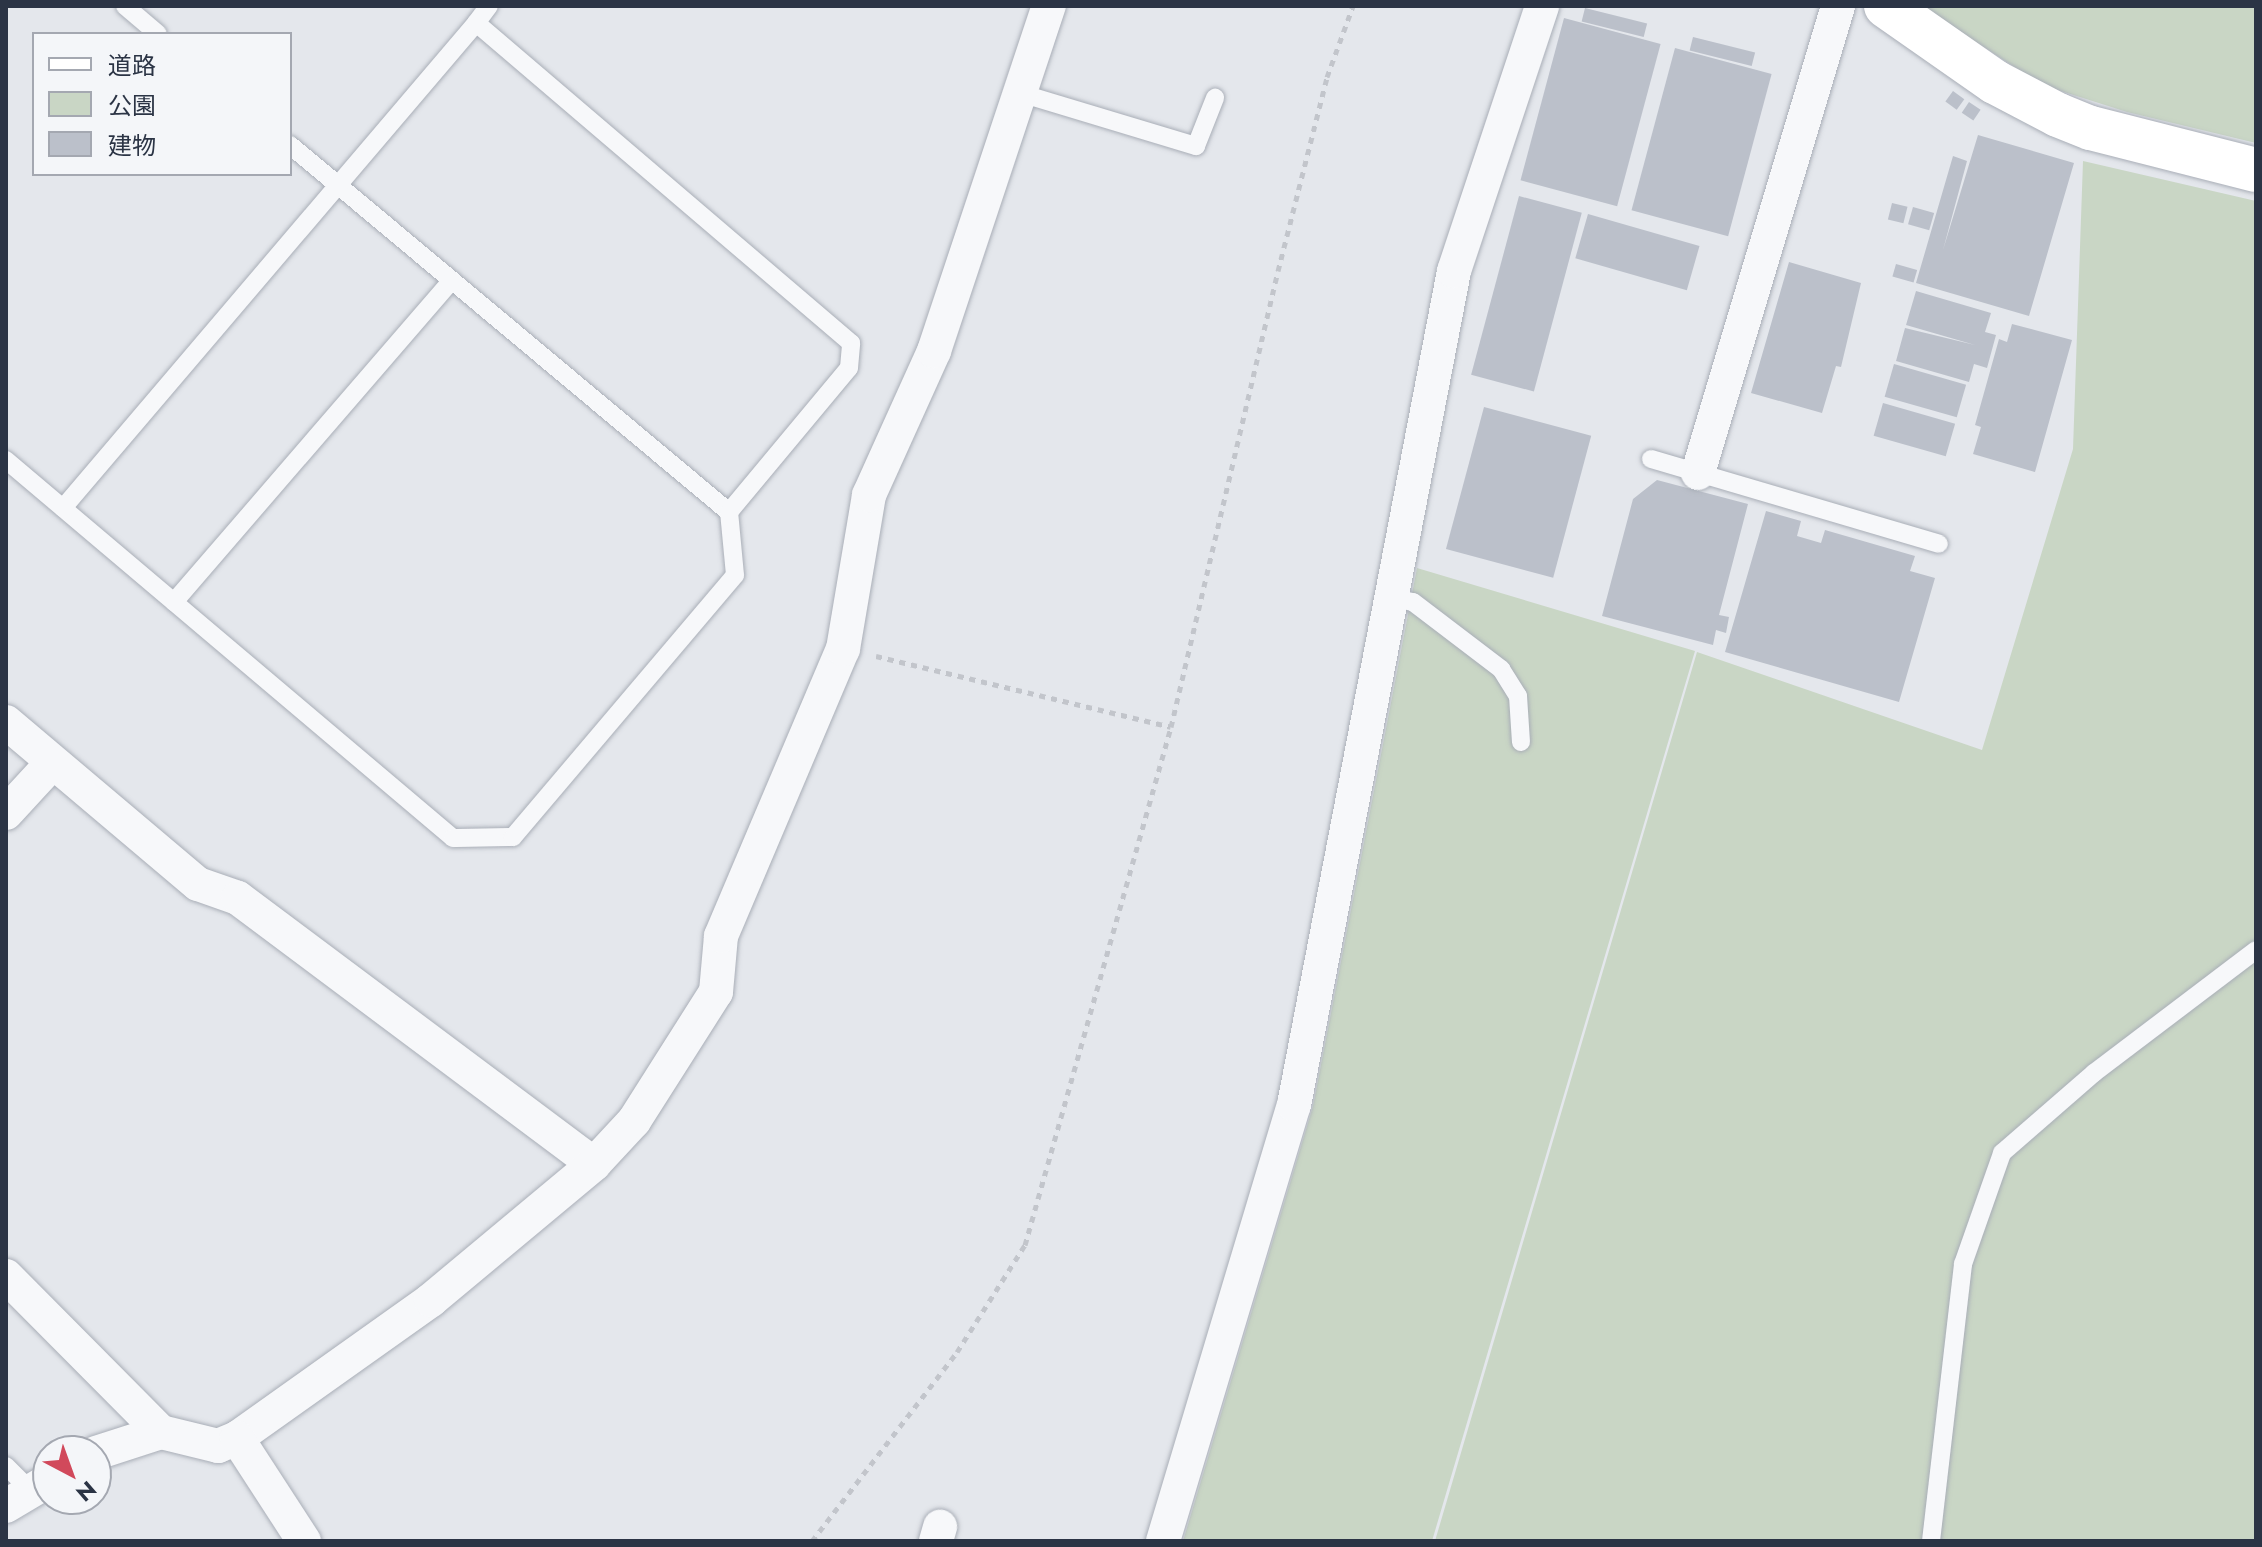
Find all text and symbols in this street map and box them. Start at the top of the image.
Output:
legend [32,32,292,176]
text: 道路 [108,48,156,83]
text: 公園 [108,88,156,123]
text: 建物 [108,128,156,163]
north arrow [32,1435,112,1515]
text: N [69,1474,104,1509]

